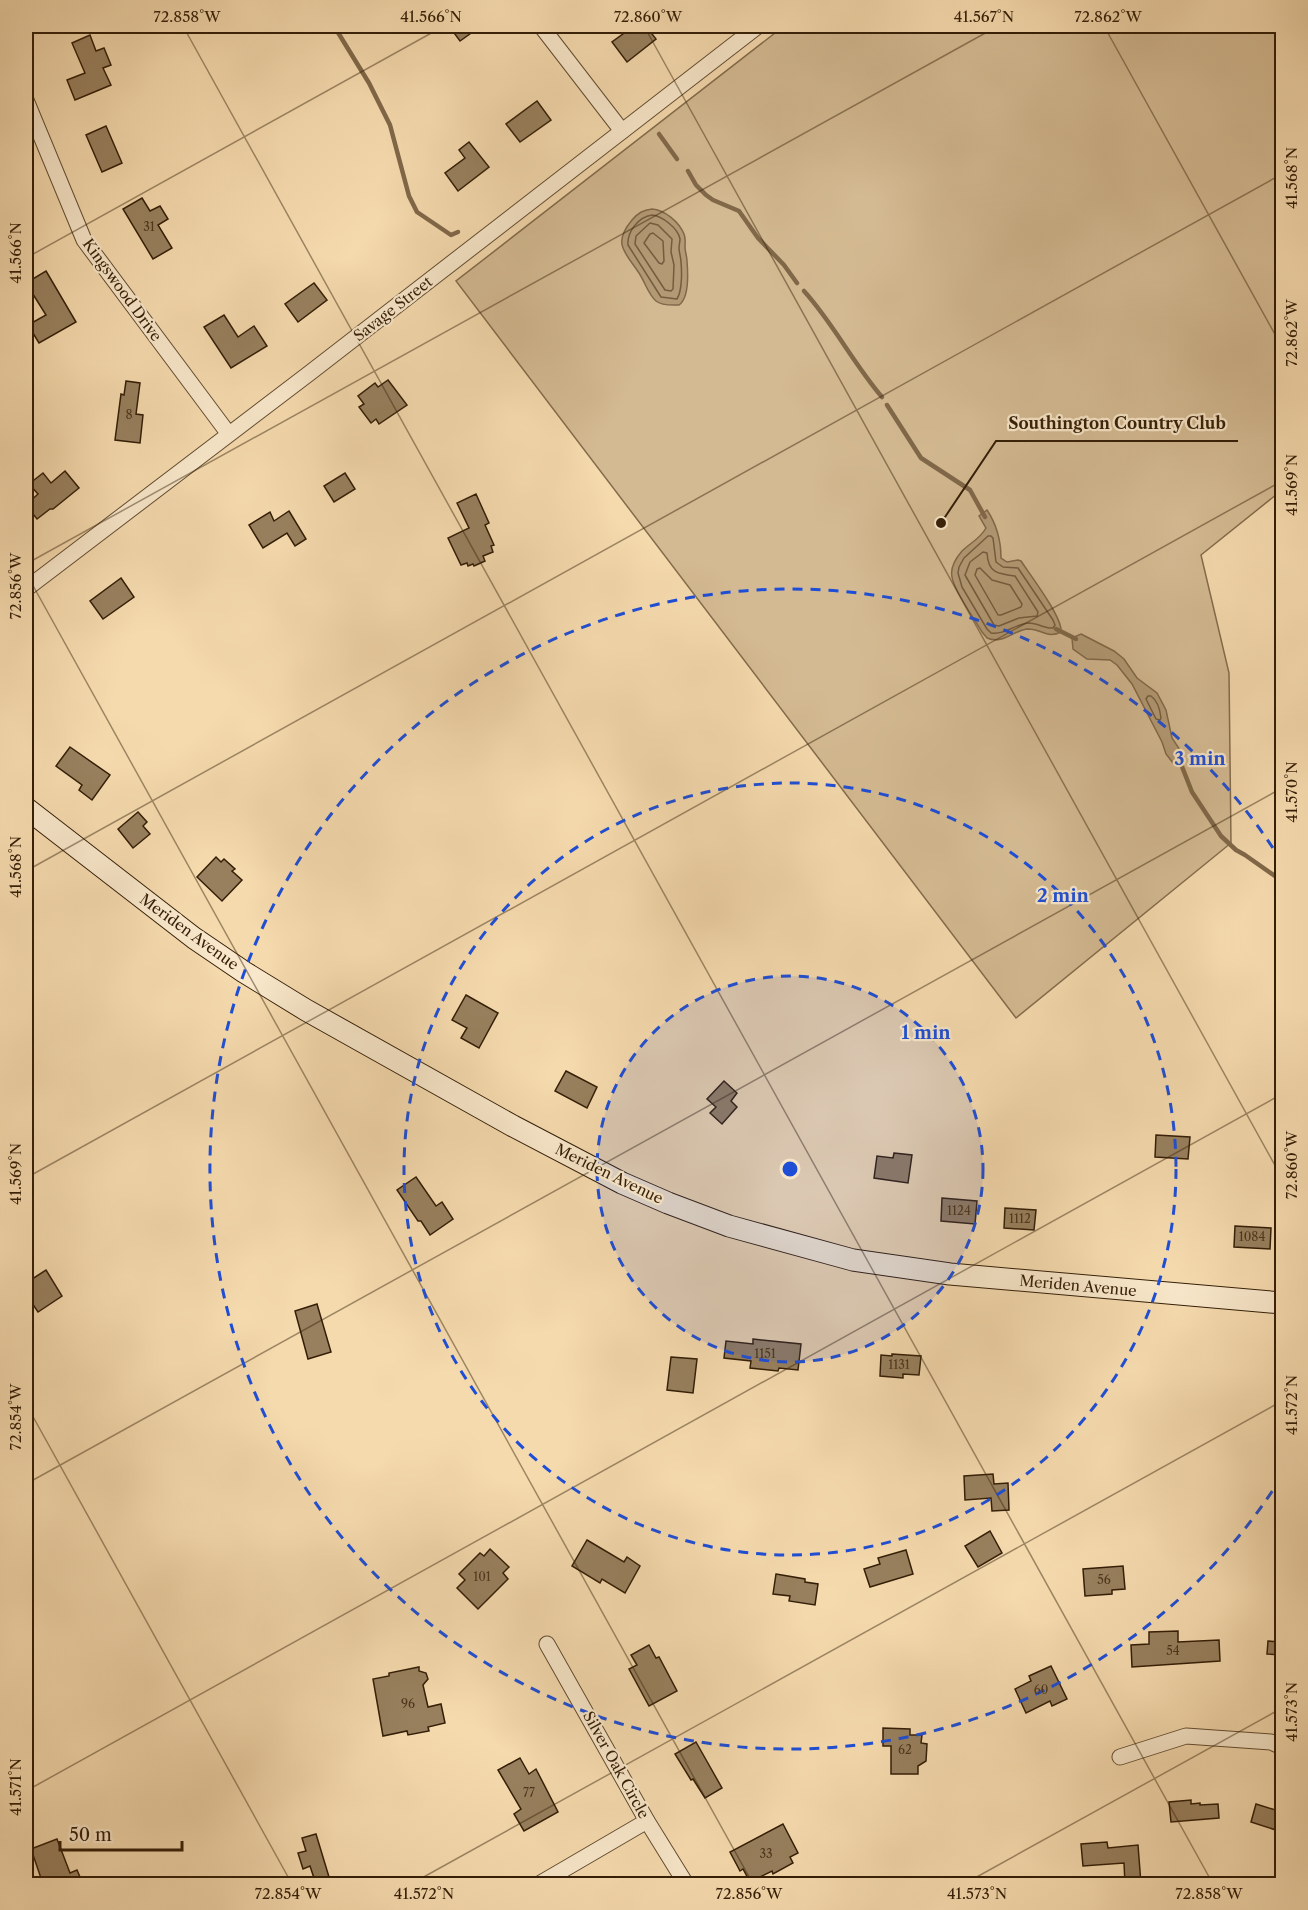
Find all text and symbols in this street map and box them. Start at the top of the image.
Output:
text: 72.858°W [153,7,221,26]
text: 41.566°N [400,7,462,26]
text: 72.860°W [614,7,683,26]
text: 41.567°N [954,7,1014,26]
text: 72.862°W [1074,7,1142,26]
text: 41.568°N [1282,147,1301,209]
house number: 31 [143,219,155,234]
text: 41.566°N [6,222,25,284]
street label: Kingswood Drive [79,235,166,345]
street label: Savage Street [349,272,436,345]
text: 72.862°W [1282,299,1301,367]
house number: 8 [125,407,133,422]
callout: Southington Country Club [996,407,1238,441]
text: Southington Country Club [1008,413,1226,433]
text: 41.569°N [1282,454,1301,516]
text: 72.856°W [6,552,25,619]
text: 3 min [1174,748,1226,770]
text: 41.570°N [1282,761,1301,823]
text: 41.568°N [6,836,25,898]
text: 2 min [1037,885,1090,907]
street label: Meriden Avenue [136,889,243,974]
text: 1 min [901,1022,951,1044]
text: 72.860°W [1282,1130,1301,1199]
street label: Meriden Avenue [552,1139,666,1208]
text: 41.569°N [6,1143,25,1205]
centre of rings [780,1159,800,1179]
house number: 1124 [947,1203,971,1218]
house number: 1112 [1009,1211,1031,1226]
house number: 1084 [1239,1229,1265,1244]
street label: Meriden Avenue [1019,1271,1138,1300]
house number: 1151 [754,1346,776,1361]
house number: 1131 [888,1357,910,1372]
text: 41.572°N [1282,1375,1301,1435]
text: 72.854°W [6,1383,25,1450]
house number: 101 [473,1569,491,1584]
house number: 56 [1097,1572,1111,1587]
house number: 54 [1166,1643,1180,1658]
house number: 60 [1034,1682,1048,1697]
text: 41.573°N [1282,1682,1301,1742]
house number: 96 [401,1696,415,1711]
street label: Silver Oak Circle [579,1708,654,1822]
house number: 62 [898,1742,912,1757]
text: 41.571°N [6,1758,25,1816]
house number: 77 [523,1785,535,1800]
scale bar [60,1814,182,1852]
text: 50 m [69,1824,112,1846]
house number: 33 [759,1846,773,1861]
text: 72.854°W [255,1884,322,1903]
text: 41.572°N [394,1884,454,1903]
text: 72.856°W [716,1884,783,1903]
text: 41.573°N [947,1884,1007,1903]
text: 72.858°W [1175,1884,1243,1903]

